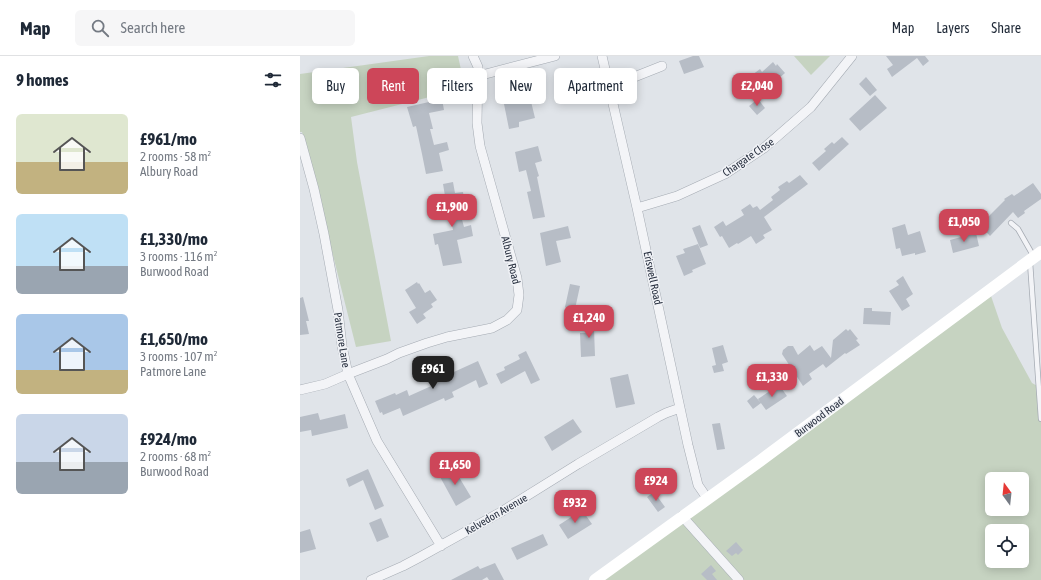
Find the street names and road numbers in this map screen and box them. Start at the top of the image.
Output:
street label: Chargate Close [720,135,776,179]
street label: Albury Road [499,235,523,285]
street label: Eriswell Road [642,250,664,306]
street label: Patmore Lane [332,311,352,369]
street label: Burwood Road [792,395,846,439]
street label: Kelvedon Avenue [463,491,529,537]

